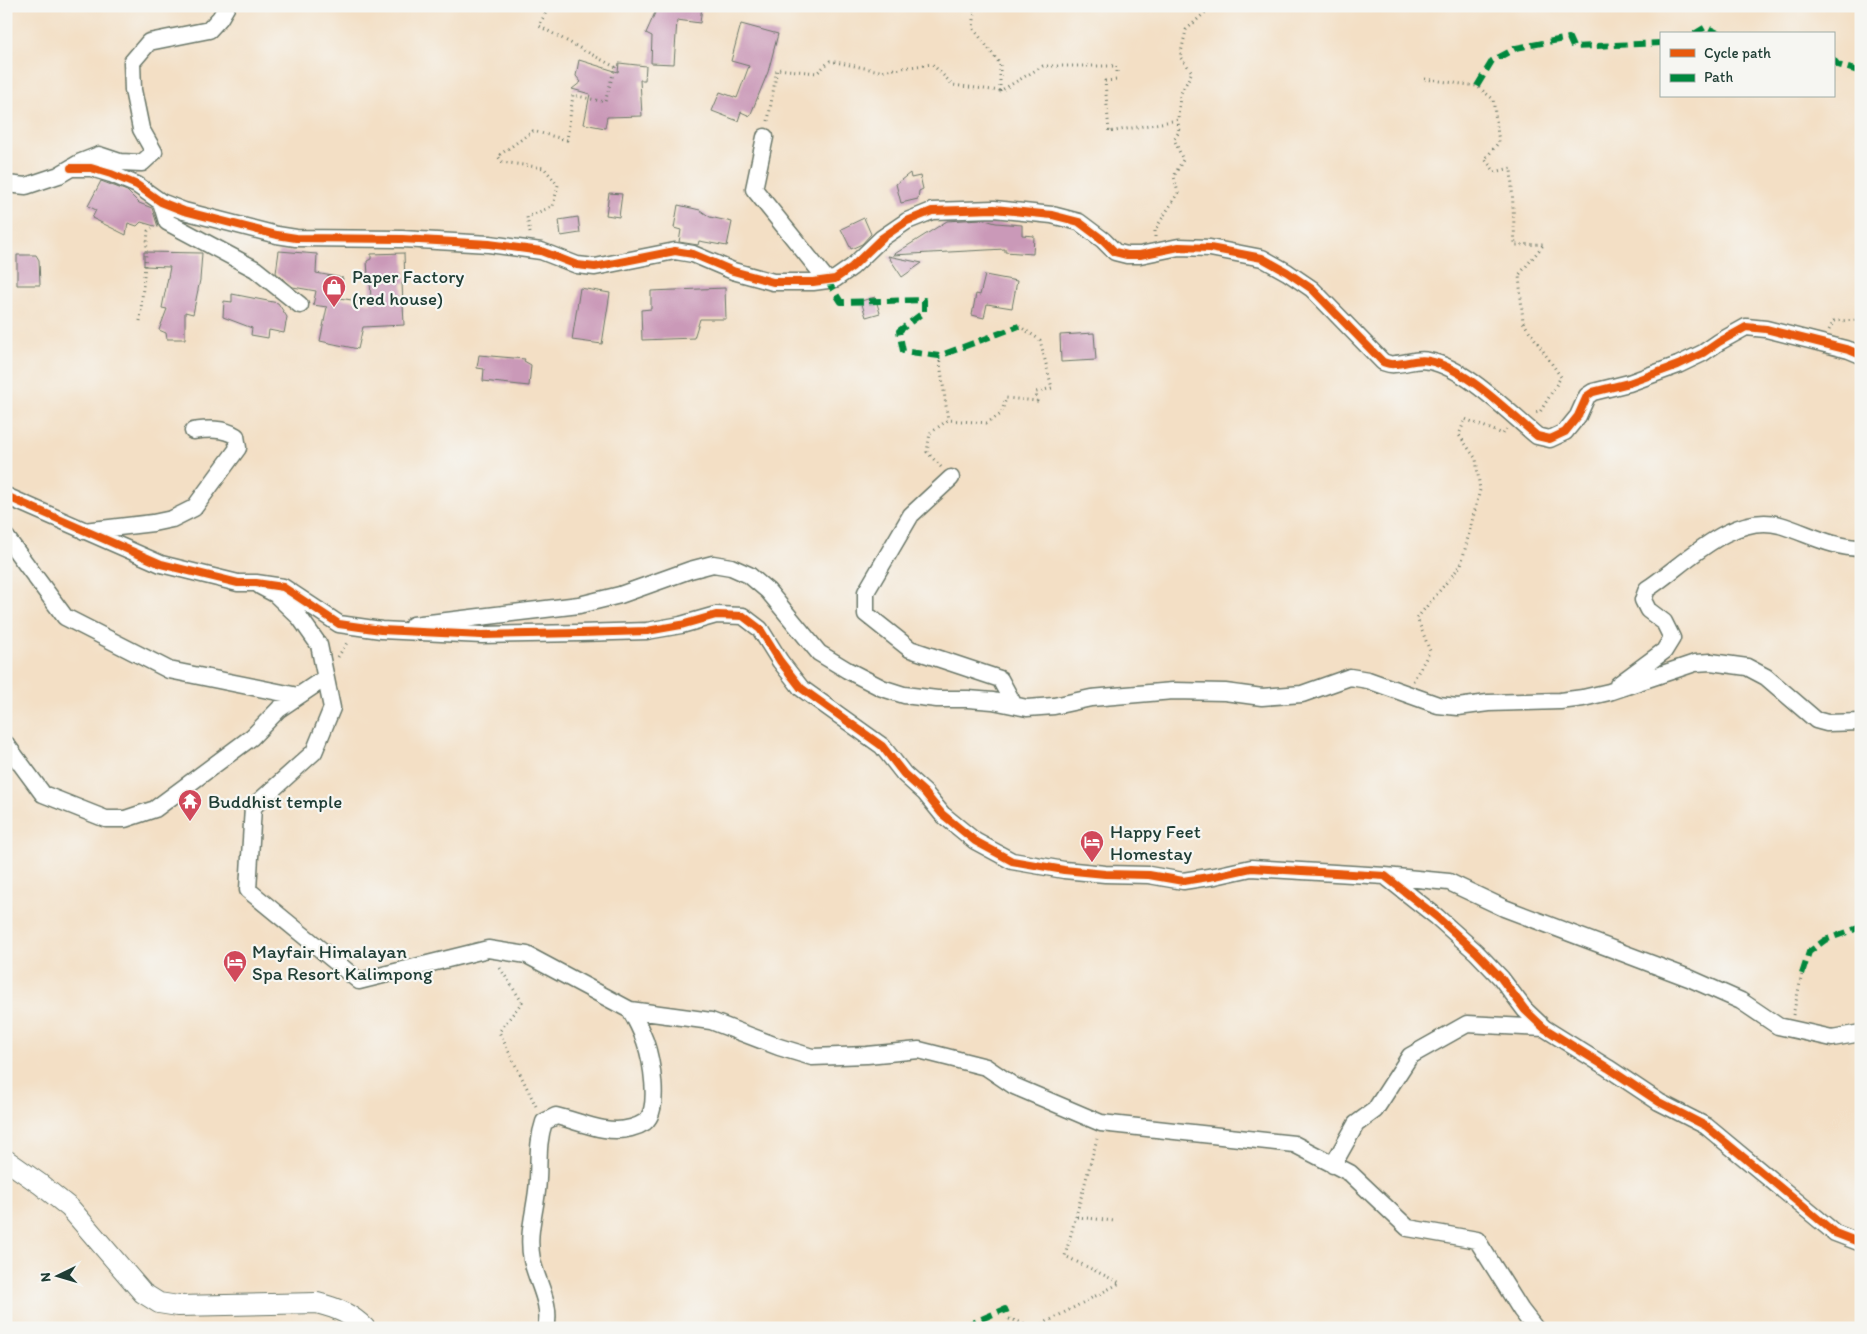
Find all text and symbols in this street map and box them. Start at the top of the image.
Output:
legend [1660,32,1834,98]
text: Cycle path [1704,44,1771,62]
text: Path [1704,68,1733,86]
place label: Paper Factory (red house) [352,265,464,310]
shop icon: Paper Factory (red house) [321,274,347,308]
temple icon: Buddhist temple [177,788,203,822]
place label: Buddhist temple [208,790,342,813]
place label: Happy Feet Homestay [1110,820,1201,865]
hotel icon: Happy Feet Homestay [1079,829,1105,863]
place label: Mayfair Himalayan Spa Resort Kalimpong [252,940,433,985]
hotel icon: Mayfair Himalayan Spa Resort Kalimpong [222,949,248,983]
north arrow [32,1252,82,1302]
text: N [37,1272,54,1283]

